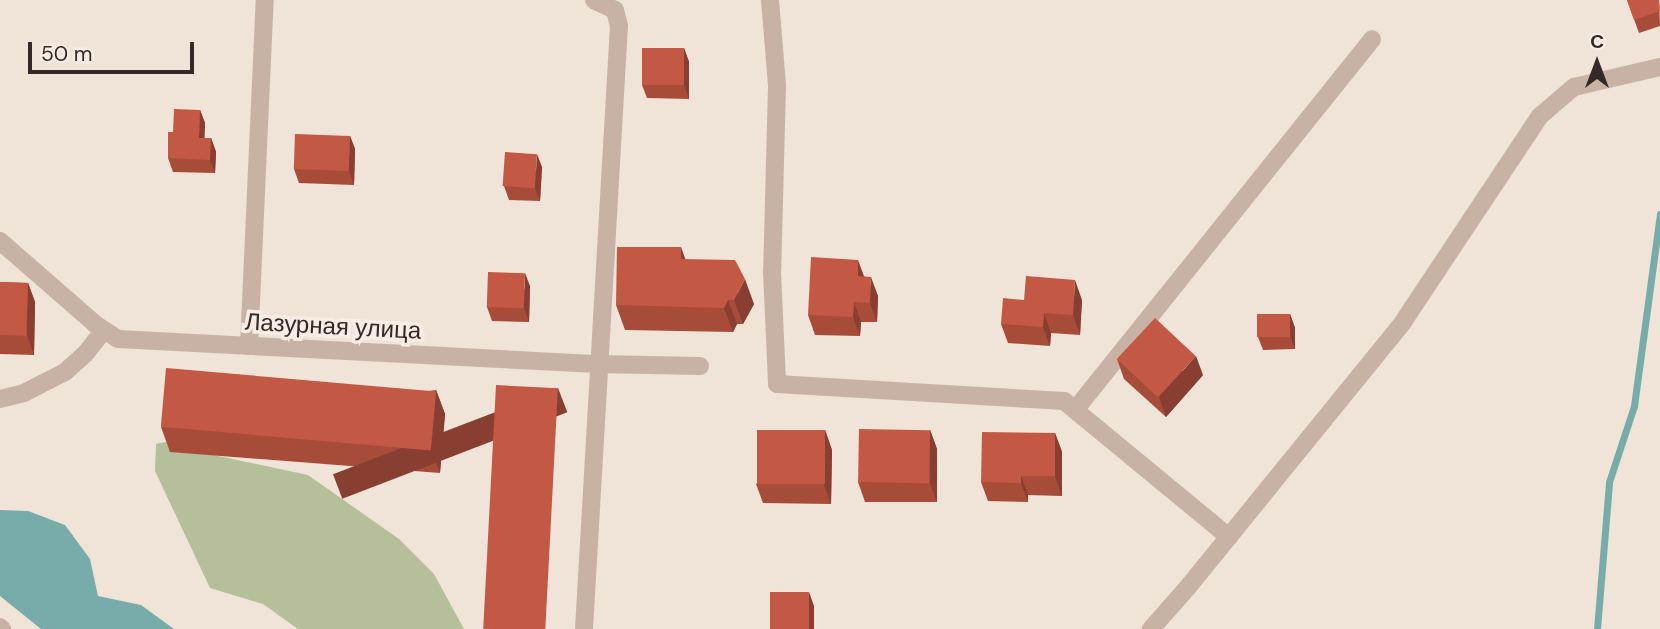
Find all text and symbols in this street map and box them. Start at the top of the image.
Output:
scale bar [32,28,198,72]
north arrow [1562,28,1632,98]
text: С [1590,29,1604,54]
text: 50 m [41,40,92,68]
street label: Лазурная улица [244,307,422,345]

